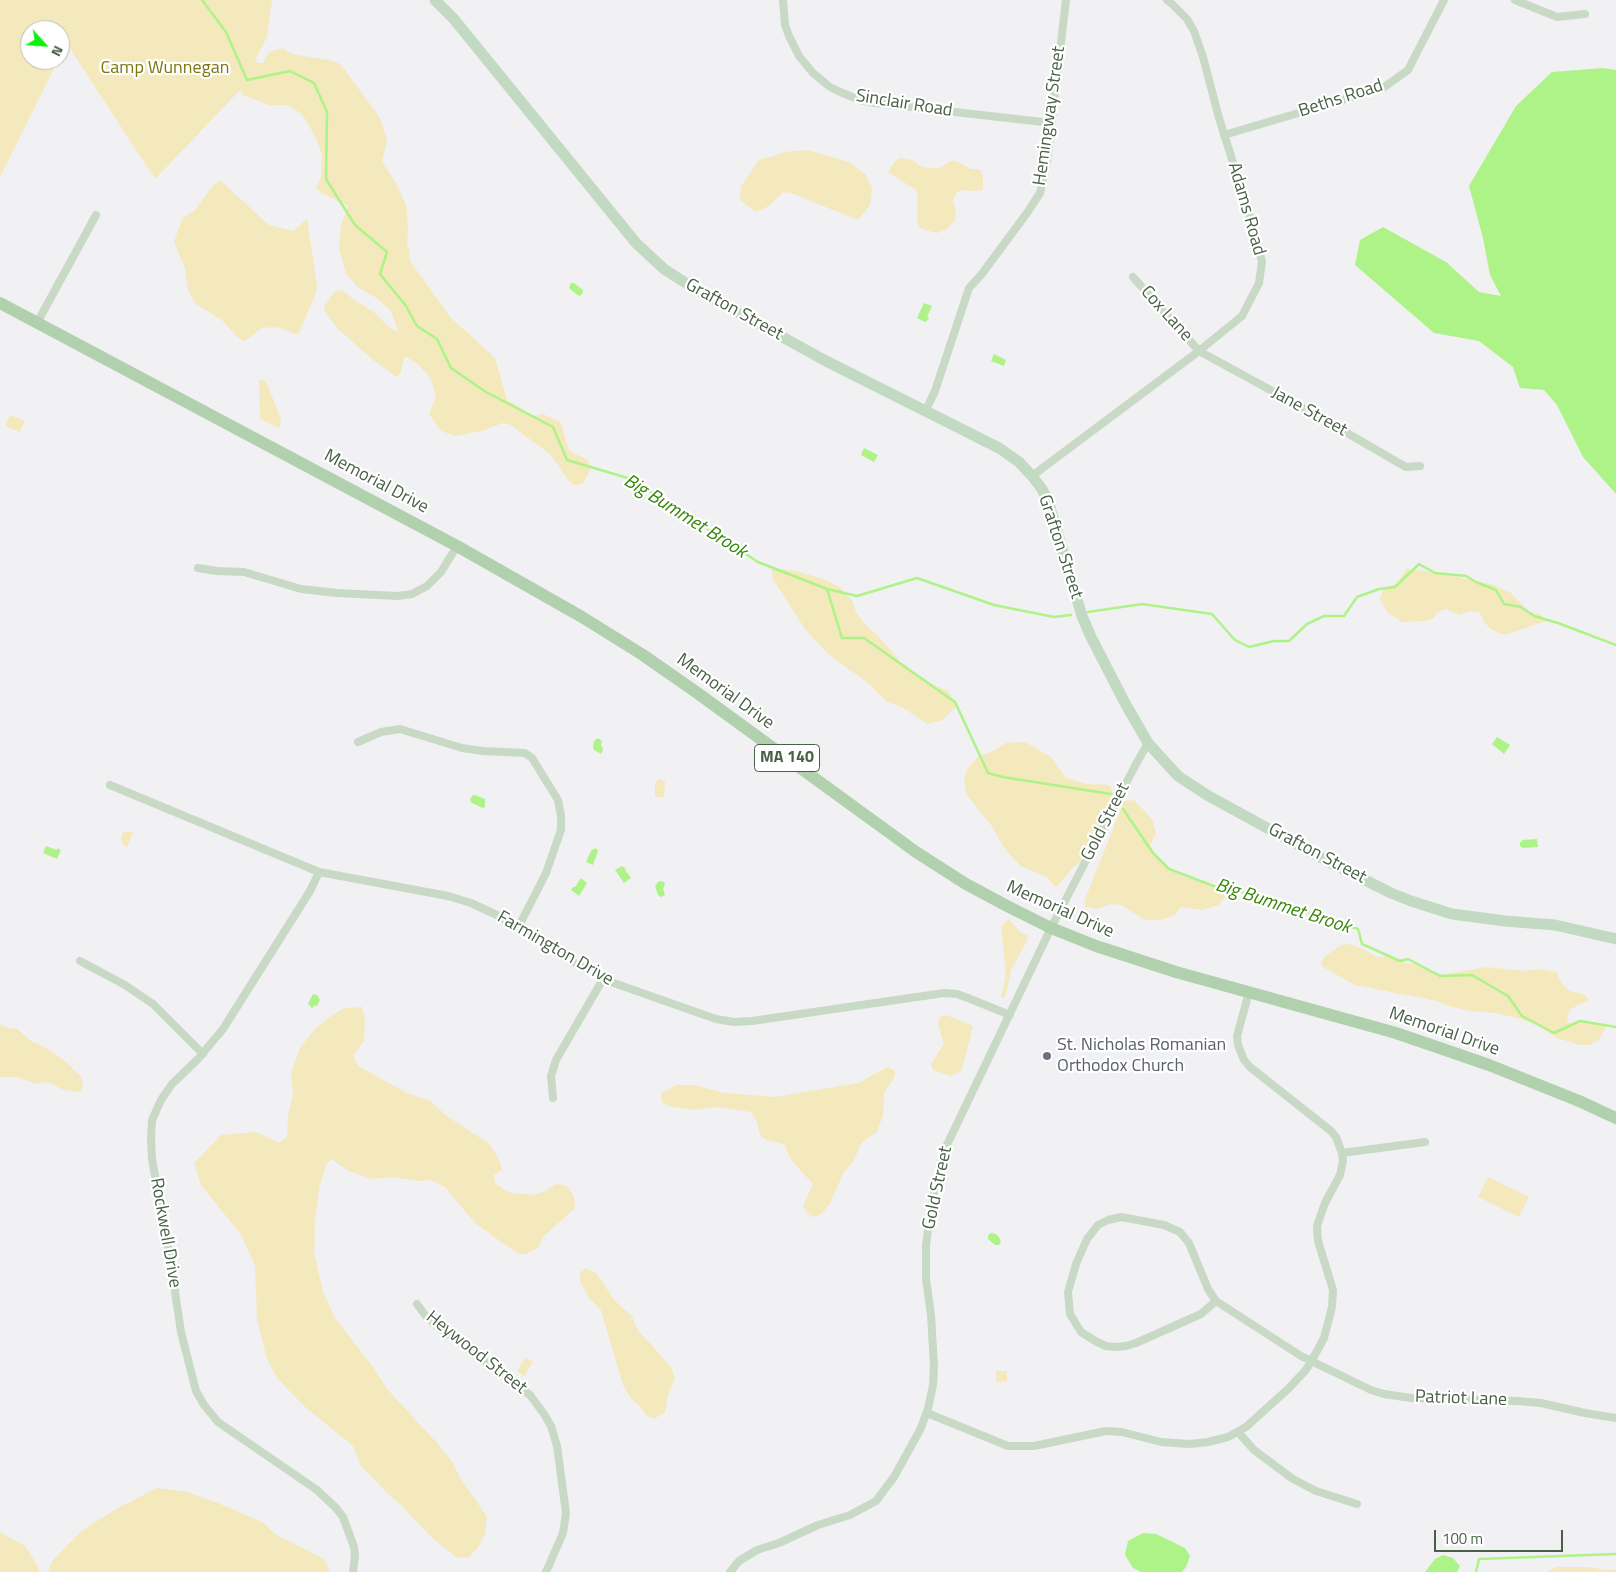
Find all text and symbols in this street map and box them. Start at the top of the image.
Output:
north arrow [20,20,70,70]
text: N [46,42,70,60]
street label: Hemingway Street [1030,45,1070,187]
park label: Camp Wunnegan [101,58,229,80]
street label: Beths Road [1296,75,1386,123]
street label: Sinclair Road [854,86,954,122]
street label: Adams Road [1222,160,1270,258]
street label: Grafton Street [681,274,787,346]
street label: Cox Lane [1135,282,1197,346]
street label: Jane Street [1267,382,1351,442]
street label: Memorial Drive [320,445,432,519]
water label: Big Bummet Brook [619,470,751,564]
street label: Grafton Street [1033,492,1087,602]
street label: Memorial Drive [672,649,778,735]
road number: MA 140 [754,744,820,771]
street label: Gold Street [1077,779,1135,865]
street label: Grafton Street [1264,819,1370,889]
water label: Big Bummet Brook [1213,874,1353,940]
street label: Memorial Drive [1003,877,1117,943]
street label: Farmington Drive [493,907,617,991]
street label: Memorial Drive [1386,1003,1502,1061]
place label: St. Nicholas Romanian Orthodox Church [1057,1035,1226,1078]
marker: St. Nicholas Romanian Orthodox Church [1041,1050,1053,1062]
street label: Gold Street [919,1144,957,1232]
street label: Rockwell Drive [145,1176,185,1290]
street label: Heywood Street [421,1307,531,1399]
street label: Patriot Lane [1415,1387,1507,1411]
scale bar [1436,1520,1565,1552]
text: 100 m [1442,1527,1483,1550]

